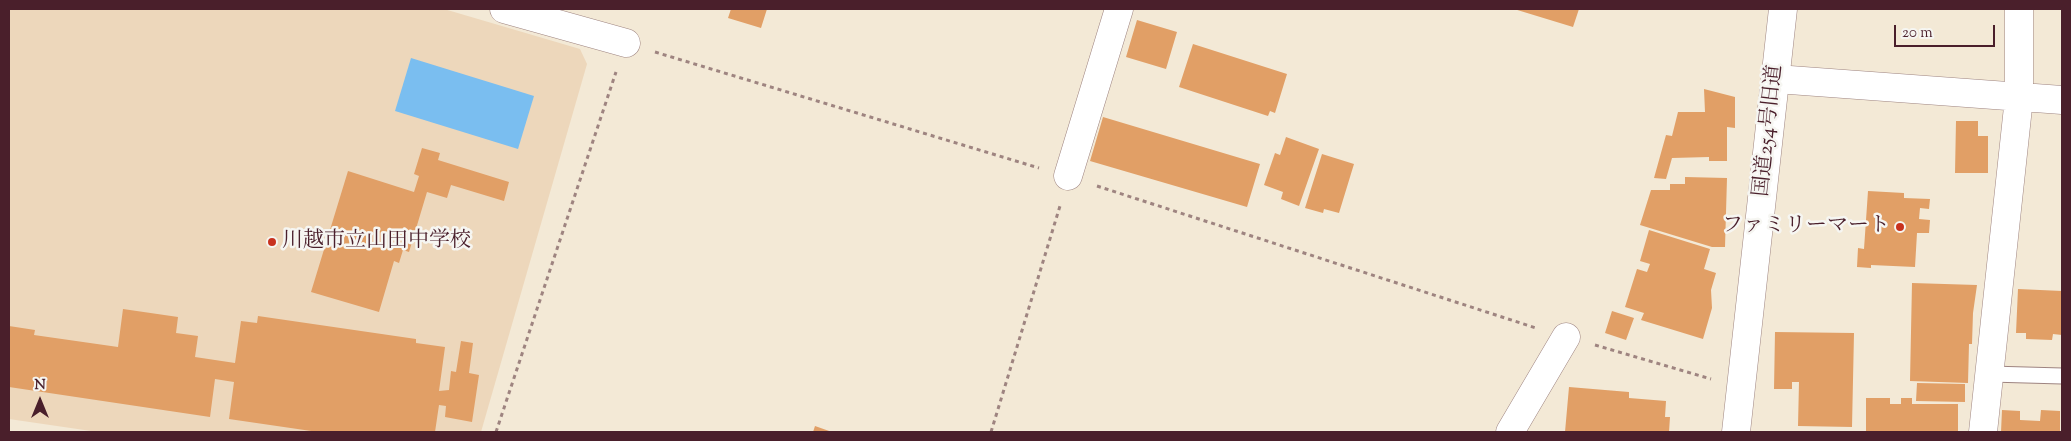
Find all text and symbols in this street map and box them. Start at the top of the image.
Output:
scale bar [1896,15,1997,47]
text: 20 m [1902,23,1933,44]
street label: 国道254号旧道 [1751,64,1789,198]
place label: ファミリーマート [1722,214,1890,240]
marker: ファミリーマート [1894,221,1906,233]
place label: 川越市立山田中学校 [282,229,471,255]
marker: 川越市立山田中学校 [266,236,278,248]
north arrow [15,376,65,426]
text: N [34,376,46,396]

